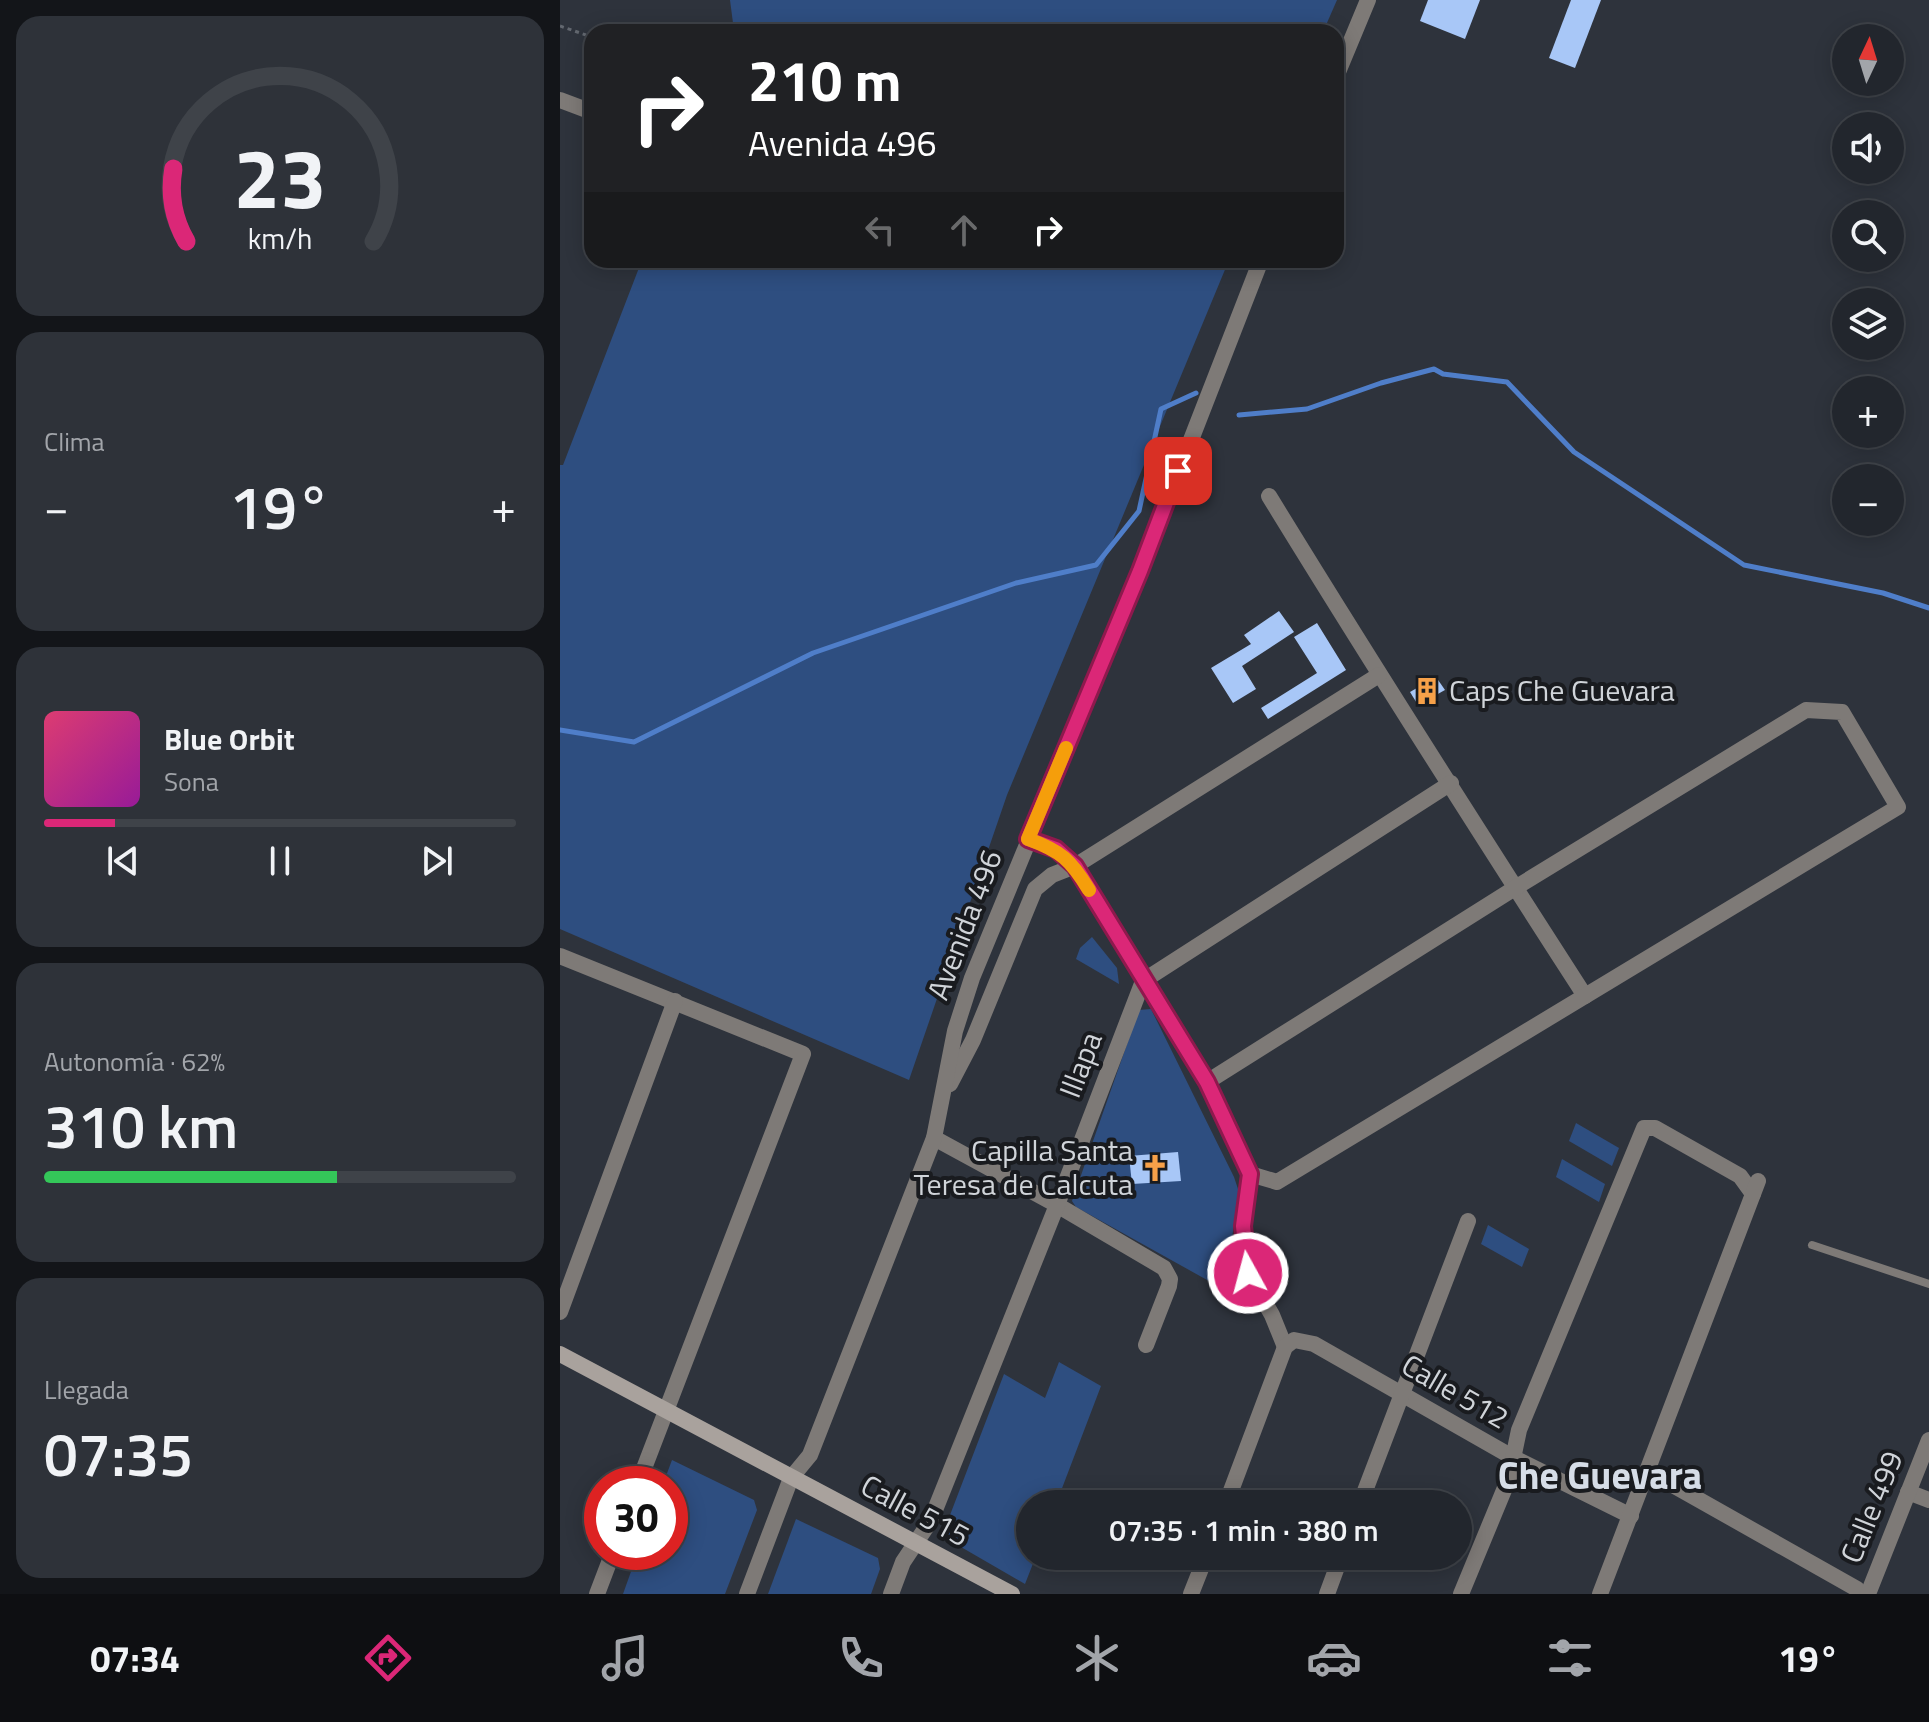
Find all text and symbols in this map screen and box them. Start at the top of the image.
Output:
north arrow [1832,24,1904,96]
map controls [1832,24,1904,536]
text: 210 m [748,38,901,123]
icon: right [616,56,720,160]
button: sound [1832,112,1904,184]
text: 23 [233,113,327,239]
text: Avenida 496 [748,115,937,170]
button: search [1832,200,1904,272]
icon: left [858,208,902,252]
icon: ahead [942,208,986,252]
icon: right [1026,208,1070,252]
text: km/h [248,217,312,260]
button: layers [1832,288,1904,360]
button: + [1832,376,1904,448]
text: Clima [44,422,105,461]
pin [1144,437,1212,505]
icon: arrive [1156,449,1200,493]
text: 19° [230,461,330,552]
button: − [1832,464,1904,536]
text: − [44,473,69,540]
text: + [491,473,516,540]
place label: Caps Che Guevara [1449,667,1675,713]
building icon: Caps Che Guevara [1412,676,1442,706]
text: Blue Orbit [164,716,295,762]
text: Sona [164,762,219,801]
icon: previous [101,839,145,883]
icon: pause [258,839,302,883]
icon: next [415,839,459,883]
street label: Avenida 496 [914,843,1014,1006]
street label: Illapa [1047,1025,1114,1104]
text: Autonomía · 62% [44,1042,225,1081]
text: 310 km [44,1080,238,1171]
place label: Capilla Santa Teresa de Calcuta [914,1127,1133,1207]
church icon: Capilla Santa Teresa de Calcuta [1140,1153,1170,1183]
position arrow [1206,1231,1290,1315]
street label: Calle 512 [1393,1342,1518,1440]
text: Llegada [44,1370,129,1409]
text: 07:35 [44,1408,193,1499]
street label: Calle 499 [1828,1444,1914,1570]
district label: Che Guevara [1498,1446,1702,1504]
street label: Calle 515 [853,1462,978,1558]
speed limit sign: 30 [584,1466,688,1570]
text: 07:35 · 1 min · 380 m [1109,1507,1379,1553]
icon: directions [360,1630,416,1686]
icon: music [597,1630,653,1686]
icon: phone [833,1630,889,1686]
icon: climate [1069,1630,1125,1686]
icon: car [1306,1630,1362,1686]
icon: filters [1542,1630,1598,1686]
text: 07:34 [90,1631,180,1686]
text: 19° [1778,1631,1839,1686]

